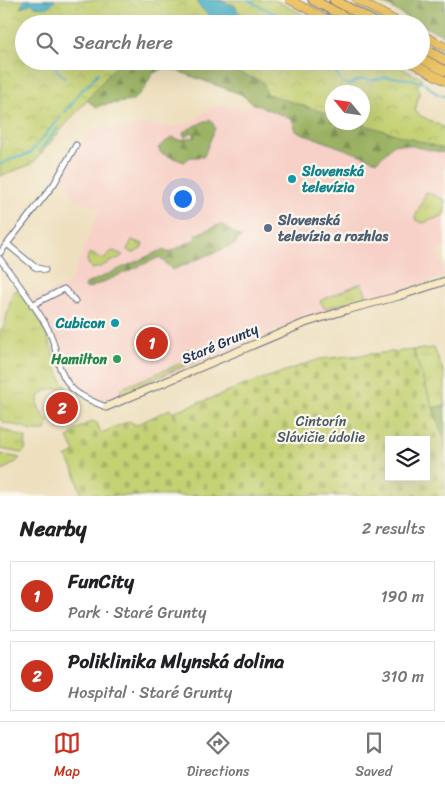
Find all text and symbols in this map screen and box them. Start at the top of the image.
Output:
search box [15,15,430,70]
text: Search here [73,26,173,59]
icon: search [33,29,61,57]
north arrow [325,85,370,130]
place label: Slovenská televízia [301,159,364,200]
marker: Slovenská televízia [286,173,298,185]
your location [170,186,196,212]
place label: Slovenská televízia a rozhlas [277,208,388,249]
marker: Slovenská televízia a rozhlas [262,222,274,234]
place label: Cubicon [55,311,105,336]
street label: Staré Grunty [178,316,263,371]
marker: Cubicon [109,317,121,329]
pin: 1 [136,324,168,362]
place label: Hamilton [50,347,107,372]
marker: Hamilton [111,353,123,365]
pin: 2 [46,389,78,427]
park label: Cintorín Slávičie údolie [277,409,365,450]
map controls [385,436,430,481]
button: layers [385,436,430,481]
text: Nearby [20,510,86,548]
text: 2 results [362,514,425,543]
text: FunCity [68,565,134,598]
text: 1 [34,582,40,611]
text: 190 m [381,582,424,611]
text: Park · Staré Grunty [68,598,206,627]
text: Poliklinika Mlynská dolina [68,645,284,678]
text: 2 [32,662,42,691]
text: 310 m [382,662,424,691]
text: Hospital · Staré Grunty [68,678,232,707]
tab: Map [53,729,81,784]
tab: Directions [187,729,249,784]
tab: Saved [355,729,392,784]

